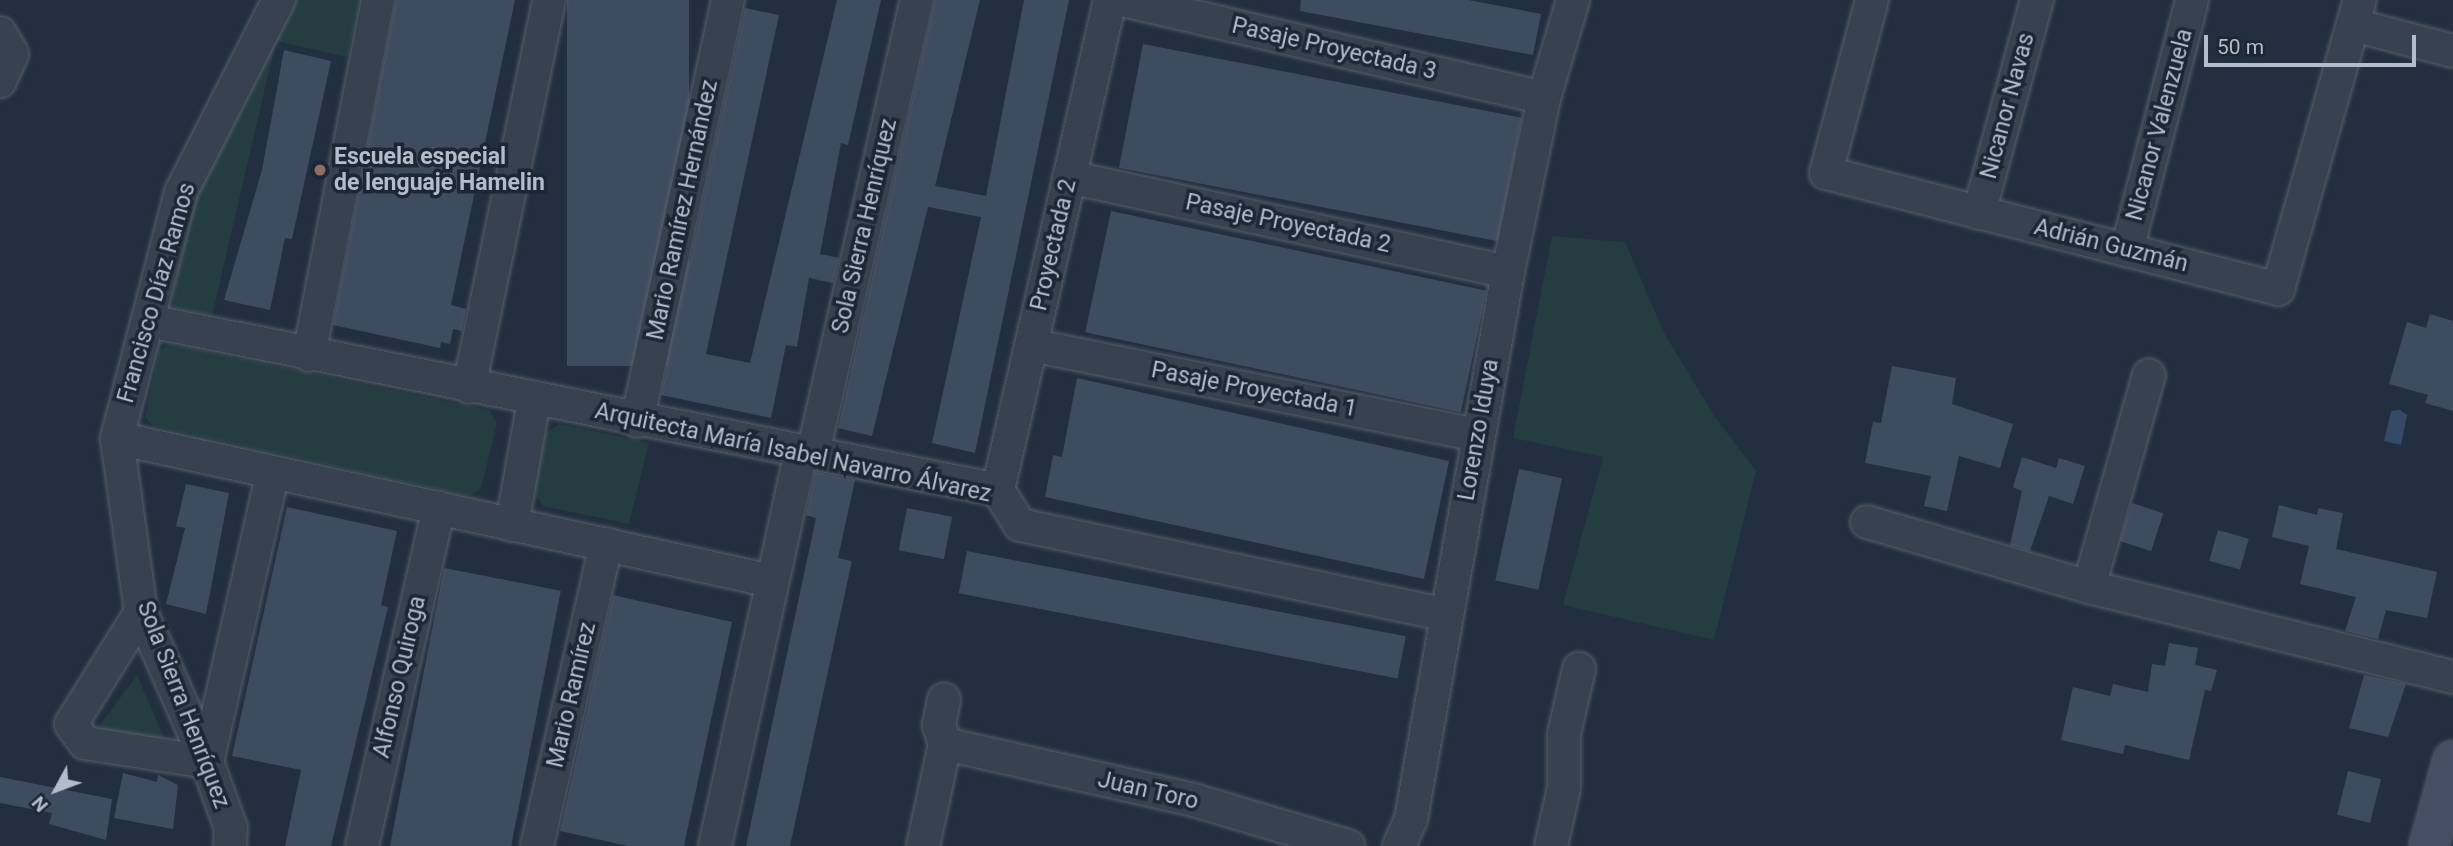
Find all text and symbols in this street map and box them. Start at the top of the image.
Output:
street label: Pasaje Proyectada 3 [1229,12,1439,86]
scale bar [2208,21,2420,65]
street label: Nicanor Valenzuela [2121,26,2199,224]
street label: Nicanor Navas [1975,30,2041,182]
text: 50 m [2217,35,2264,59]
street label: Mario Ramírez Hernández [642,77,724,343]
street label: Sola Sierra Henríquez [827,116,903,336]
place label: Escuela especial de lenguaje Hamelin [334,143,545,197]
marker: Escuela especial de lenguaje Hamelin [312,162,328,178]
street label: Proyectada 2 [1025,177,1083,313]
street label: Francisco Díaz Ramos [112,180,202,406]
street label: Pasaje Proyectada 2 [1183,189,1393,259]
street label: Adrián Guzmán [2031,214,2191,278]
street label: Pasaje Proyectada 1 [1149,357,1359,423]
street label: Lorenzo Iduya [1453,357,1505,503]
street label: Arquitecta María Isabel Navarro Álvarez [592,397,994,509]
street label: Alfonso Quiroga [368,593,432,761]
street label: Sola Sierra Henríquez [131,598,235,812]
street label: Mario Ramírez [542,620,602,770]
north arrow [21,755,91,825]
street label: Juan Toro [1095,766,1201,816]
text: N [27,792,53,817]

